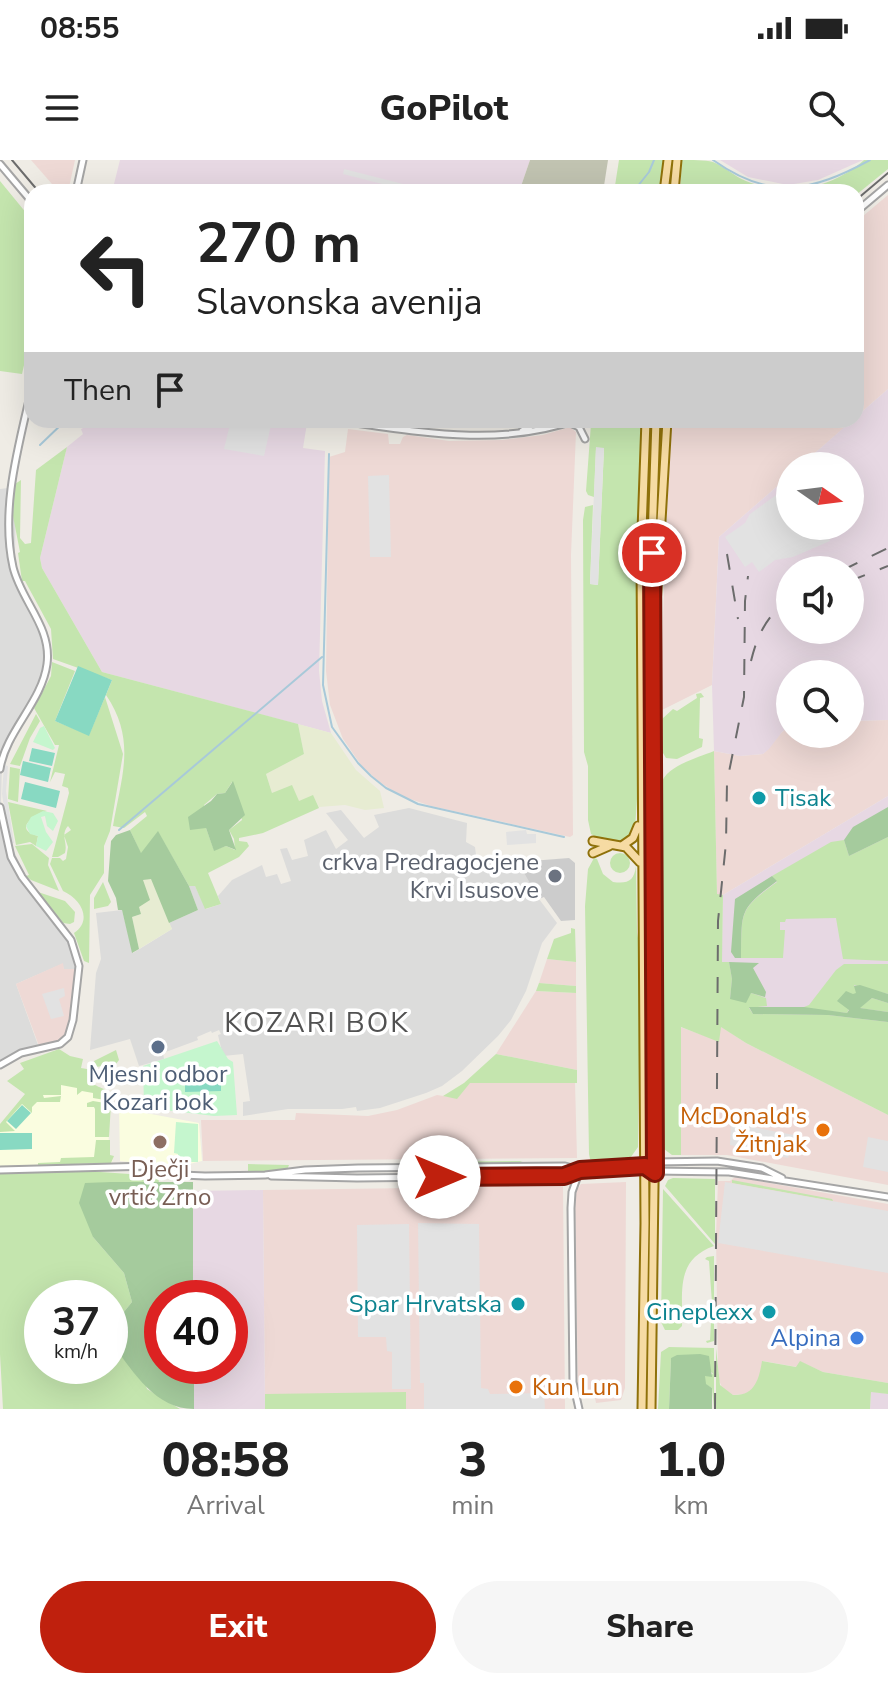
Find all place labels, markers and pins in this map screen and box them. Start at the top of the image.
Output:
pin [618,519,686,587]
place label: Tisak [775,782,832,814]
marker: Tisak [750,789,768,807]
place label: crkva Predragocjene Krvi Isusove [322,846,539,906]
marker: crkva Predragocjene Krvi Isusove [546,867,564,885]
marker: Mjesni odbor Kozari bok [149,1038,167,1056]
place label: Mjesni odbor Kozari bok [88,1058,228,1118]
place label: McDonald's Žitnjak [680,1100,808,1160]
marker: McDonald's Žitnjak [814,1121,832,1139]
marker: Dječji vrtić Zrno [151,1133,169,1151]
place label: Dječji vrtić Zrno [109,1153,211,1213]
place label: Spar Hrvatska [349,1288,502,1320]
marker: Spar Hrvatska [509,1295,527,1313]
place label: Cineplexx [646,1296,753,1328]
marker: Cineplexx [760,1303,778,1321]
place label: Alpina [770,1322,841,1354]
marker: Alpina [848,1329,866,1347]
place label: Kun Lun [532,1371,620,1403]
marker: Kun Lun [507,1378,525,1396]

